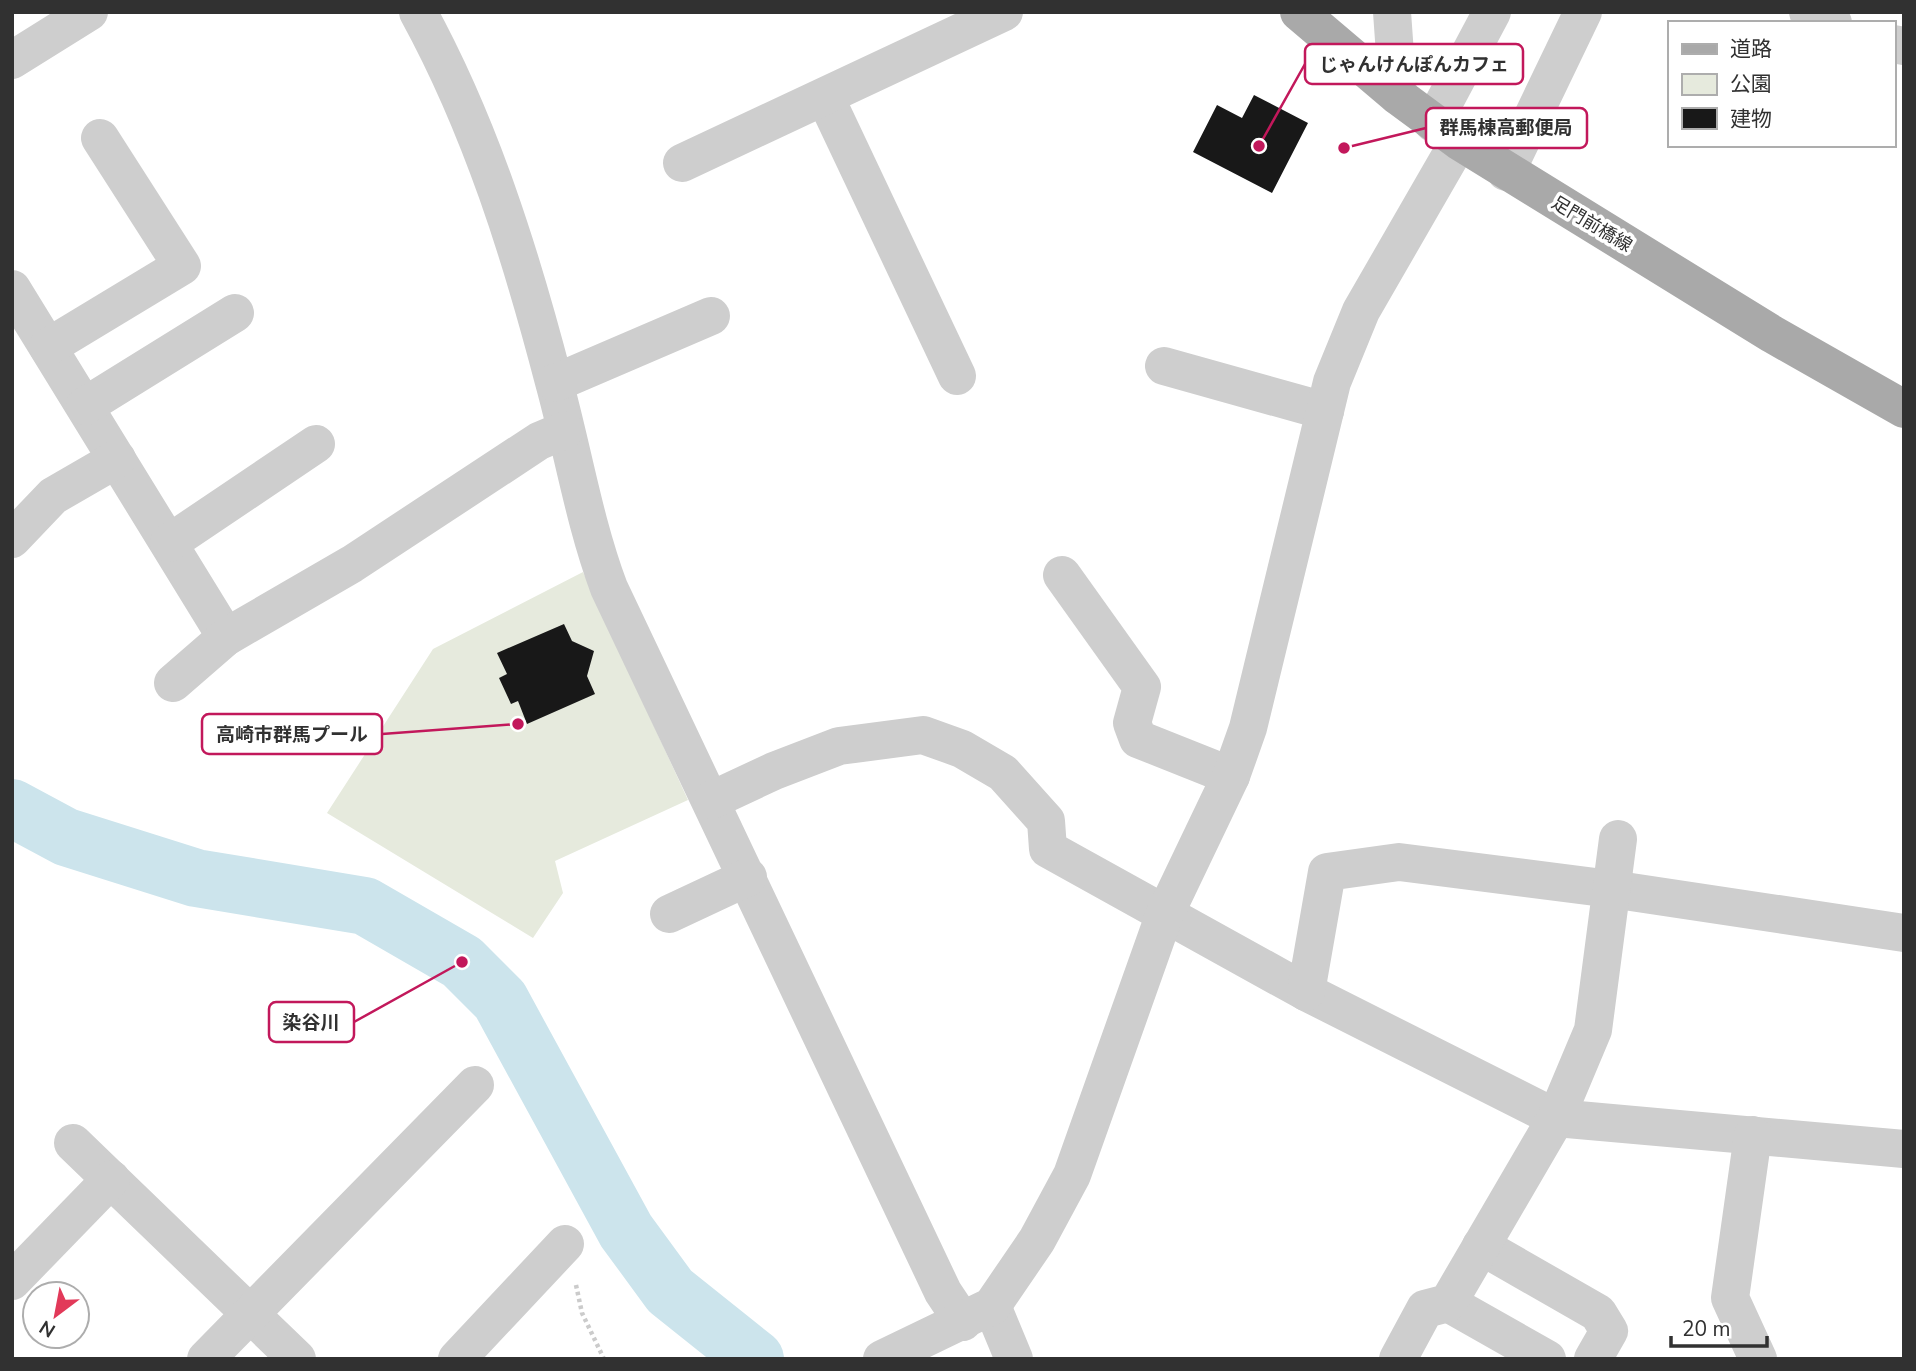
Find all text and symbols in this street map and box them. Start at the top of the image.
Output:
legend [1668,21,1895,147]
text: 道路 [1730,35,1772,63]
callout: じゃんけんぽんカフェ [1305,44,1523,84]
text: じゃんけんぽんカフェ [1319,52,1509,78]
text: 公園 [1730,70,1772,98]
text: 建物 [1730,105,1772,133]
callout: 群馬棟高郵便局 [1426,108,1587,148]
text: 群馬棟高郵便局 [1439,115,1573,141]
street label: 足門前橋線 [1547,191,1637,257]
callout: 高崎市群馬プール [202,714,382,754]
text: 高崎市群馬プール [216,722,368,748]
callout: 染谷川 [269,1002,354,1042]
text: 染谷川 [282,1010,340,1036]
north arrow [21,1280,91,1350]
scale bar [1671,1304,1767,1348]
text: N [35,1314,60,1343]
text: 20 m [1682,1315,1731,1343]

